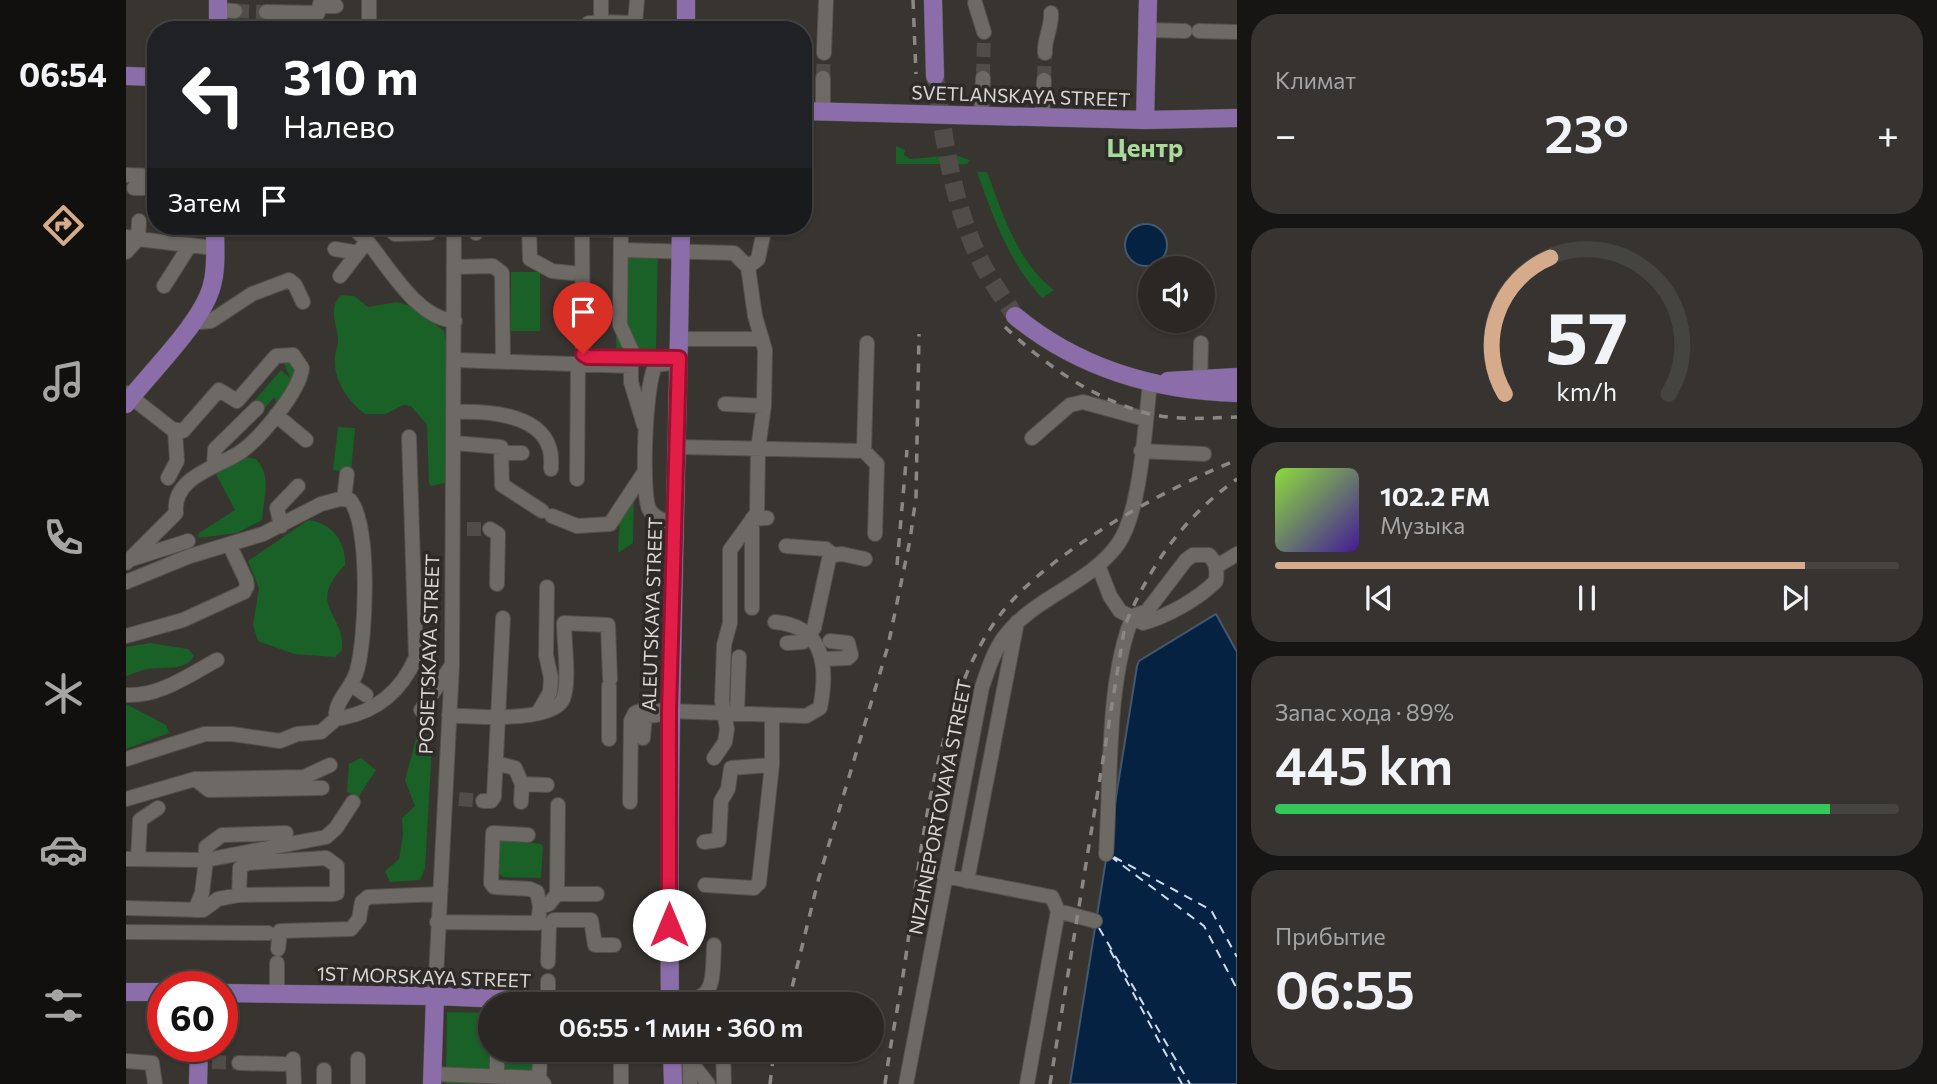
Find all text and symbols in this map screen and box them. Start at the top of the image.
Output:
text: 310 m [283,45,418,105]
icon: left [168,49,259,140]
text: 06:54 [19,54,107,94]
text: Климат [1275,66,1356,94]
street label: SVETLANSKAYA STREET [911,80,1131,111]
text: 23° [1544,100,1629,164]
text: Налево [283,105,395,145]
text: − [1275,110,1297,157]
text: + [1877,110,1899,157]
district label: Центр [1107,131,1183,162]
icon: arrive [255,182,293,220]
text: Затем [168,186,241,217]
icon: directions [39,201,88,250]
map controls [1138,256,1215,333]
button: sound [1138,256,1215,333]
pin [553,282,613,354]
text: 57 [1546,290,1628,379]
icon: arrive [564,293,602,331]
icon: music [39,357,88,406]
text: km/h [1557,376,1617,406]
text: 102.2 FM [1380,480,1490,511]
text: Музыка [1380,511,1465,539]
icon: phone [39,513,88,562]
street label: ALEUTSKAYA STREET [637,516,666,712]
street label: POSIETSKAYA STREET [414,553,443,755]
icon: previous [1360,579,1398,617]
icon: pause [1568,579,1606,617]
icon: next [1776,579,1814,617]
icon: climate [39,669,88,718]
street label: NIZHNEPORTOVAYA STREET [903,677,976,937]
text: Запас хода · 89% [1275,698,1454,726]
text: 445 km [1275,732,1453,796]
icon: car [39,825,88,874]
position arrow [632,888,706,962]
text: Прибытие [1275,922,1386,950]
text: 06:55 [1275,956,1415,1020]
street label: 1ST MORSKAYA STREET [317,961,531,992]
speed limit sign: 60 [147,971,238,1062]
icon: filters [39,981,88,1030]
text: 06:55 · 1 мин · 360 m [559,1011,803,1042]

